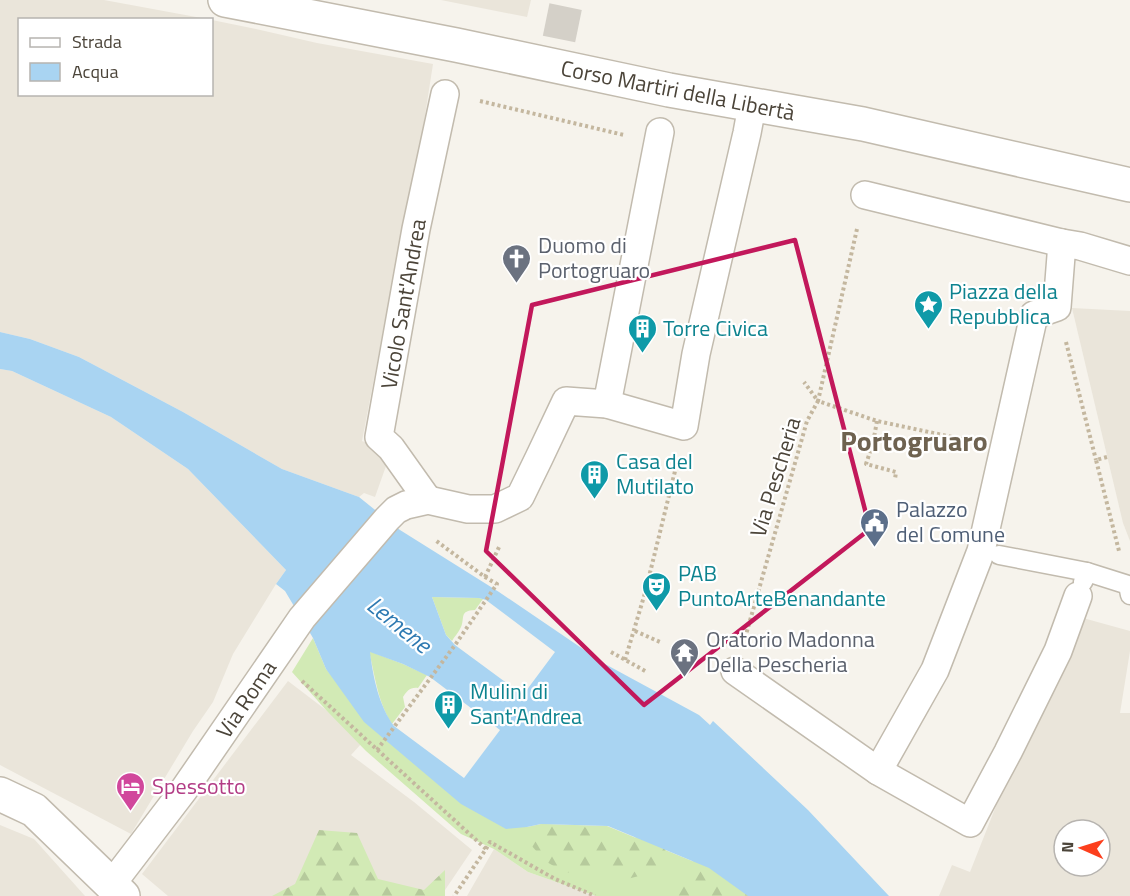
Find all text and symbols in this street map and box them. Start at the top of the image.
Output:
legend [18,18,213,96]
text: Strada [72,28,122,55]
street label: Corso Martiri della Libertà [558,51,798,129]
text: Acqua [72,58,118,85]
street label: Vicolo Sant'Andrea [371,216,435,392]
place label: Duomo di Portogruaro [538,228,650,287]
church icon: Duomo di Portogruaro [501,242,533,284]
place label: Piazza della Repubblica [949,274,1058,333]
place icon: Piazza della Repubblica [912,288,944,330]
place label: Torre Civica [663,311,768,345]
building icon: Torre Civica [626,312,658,354]
street label: Via Pescheria [741,413,809,541]
district label: Portogruaro [840,419,988,462]
place label: Casa del Mutilato [616,444,694,503]
building icon: Casa del Mutilato [579,458,611,500]
place label: Palazzo del Comune [896,492,1005,551]
public building icon: Palazzo del Comune [859,506,891,548]
place label: PAB PuntoArteBenandante [678,556,886,615]
theatre icon: PAB PuntoArteBenandante [641,570,673,612]
water label: Lemene [360,587,441,663]
place label: Oratorio Madonna Della Pescheria [706,622,875,681]
temple icon: Oratorio Madonna Della Pescheria [669,636,701,678]
street label: Via Roma [207,653,285,745]
place label: Mulini di Sant'Andrea [470,674,582,733]
building icon: Mulini di Sant'Andrea [433,688,465,730]
place label: Spessotto [152,769,246,803]
hotel icon: Spessotto [115,770,147,812]
north arrow [1052,818,1112,878]
text: N [1055,841,1079,853]

